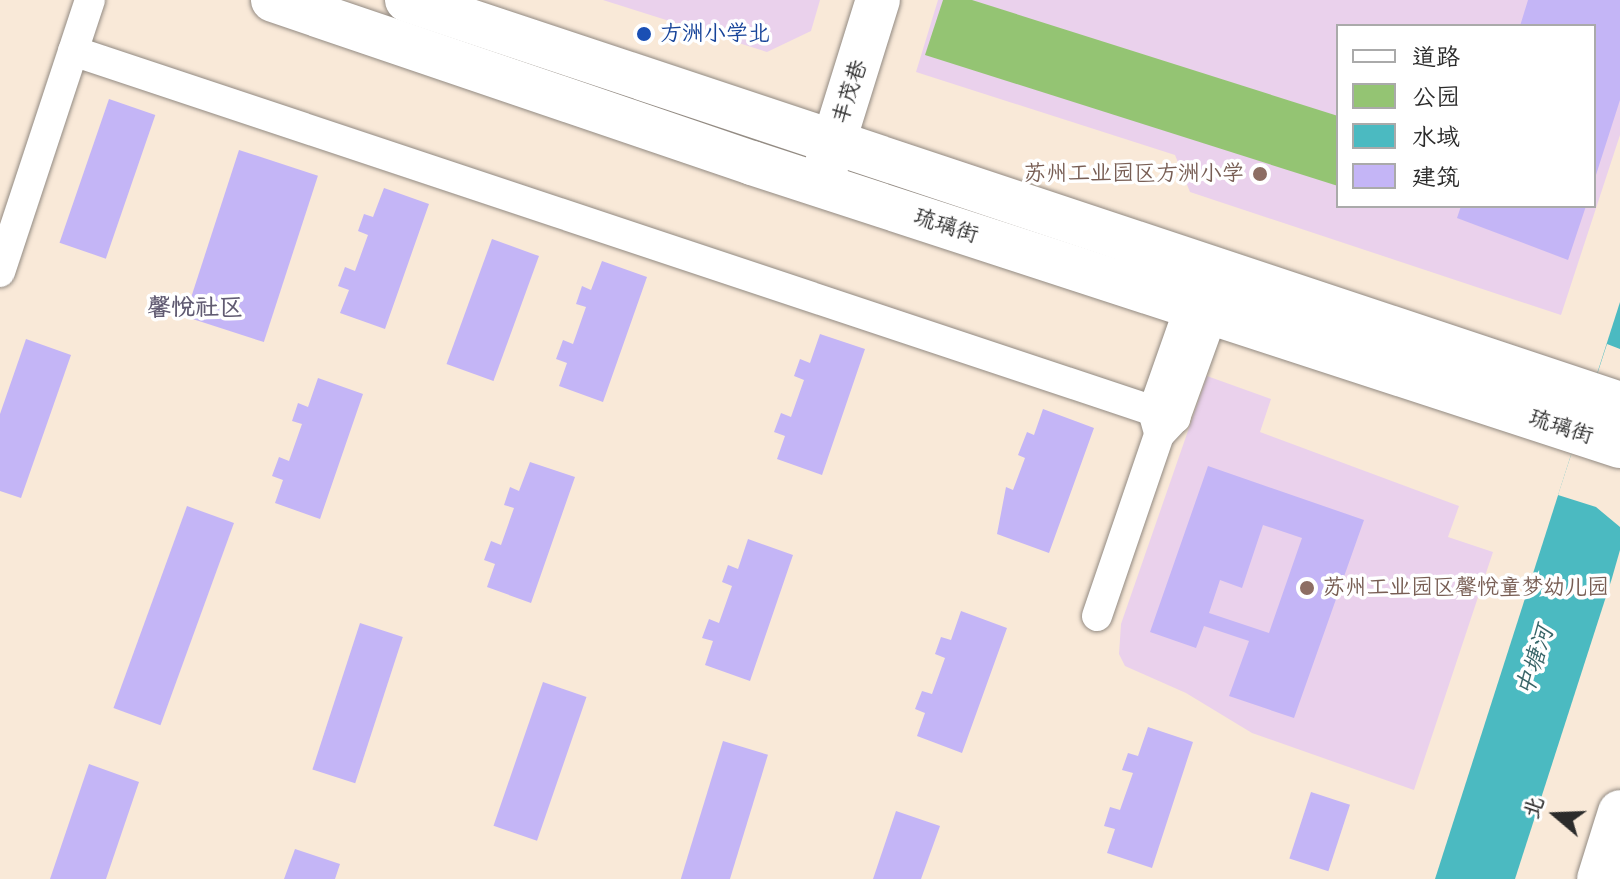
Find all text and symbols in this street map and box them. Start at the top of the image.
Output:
place label: 方洲小学北 [660,21,770,47]
legend [1336,24,1596,208]
marker: 方洲小学北 [635,25,653,43]
text: 道路 [1412,43,1460,72]
street label: 丰茂巷 [827,57,873,127]
text: 公园 [1412,83,1460,112]
text: 水域 [1412,123,1460,152]
place label: 苏州工业园区方洲小学 [1024,161,1244,187]
text: 建筑 [1412,163,1460,192]
marker: 苏州工业园区方洲小学 [1251,165,1269,183]
street label: 琉璃街 [911,203,981,249]
district label: 馨悦社区 [147,294,243,322]
street label: 琉璃街 [1526,404,1596,450]
place label: 苏州工业园区馨悦童梦幼儿园 [1323,575,1609,601]
marker: 苏州工业园区馨悦童梦幼儿园 [1298,579,1316,597]
water label: 中塘河 [1510,622,1560,700]
north arrow [1516,775,1596,855]
text: 北 [1516,792,1550,822]

